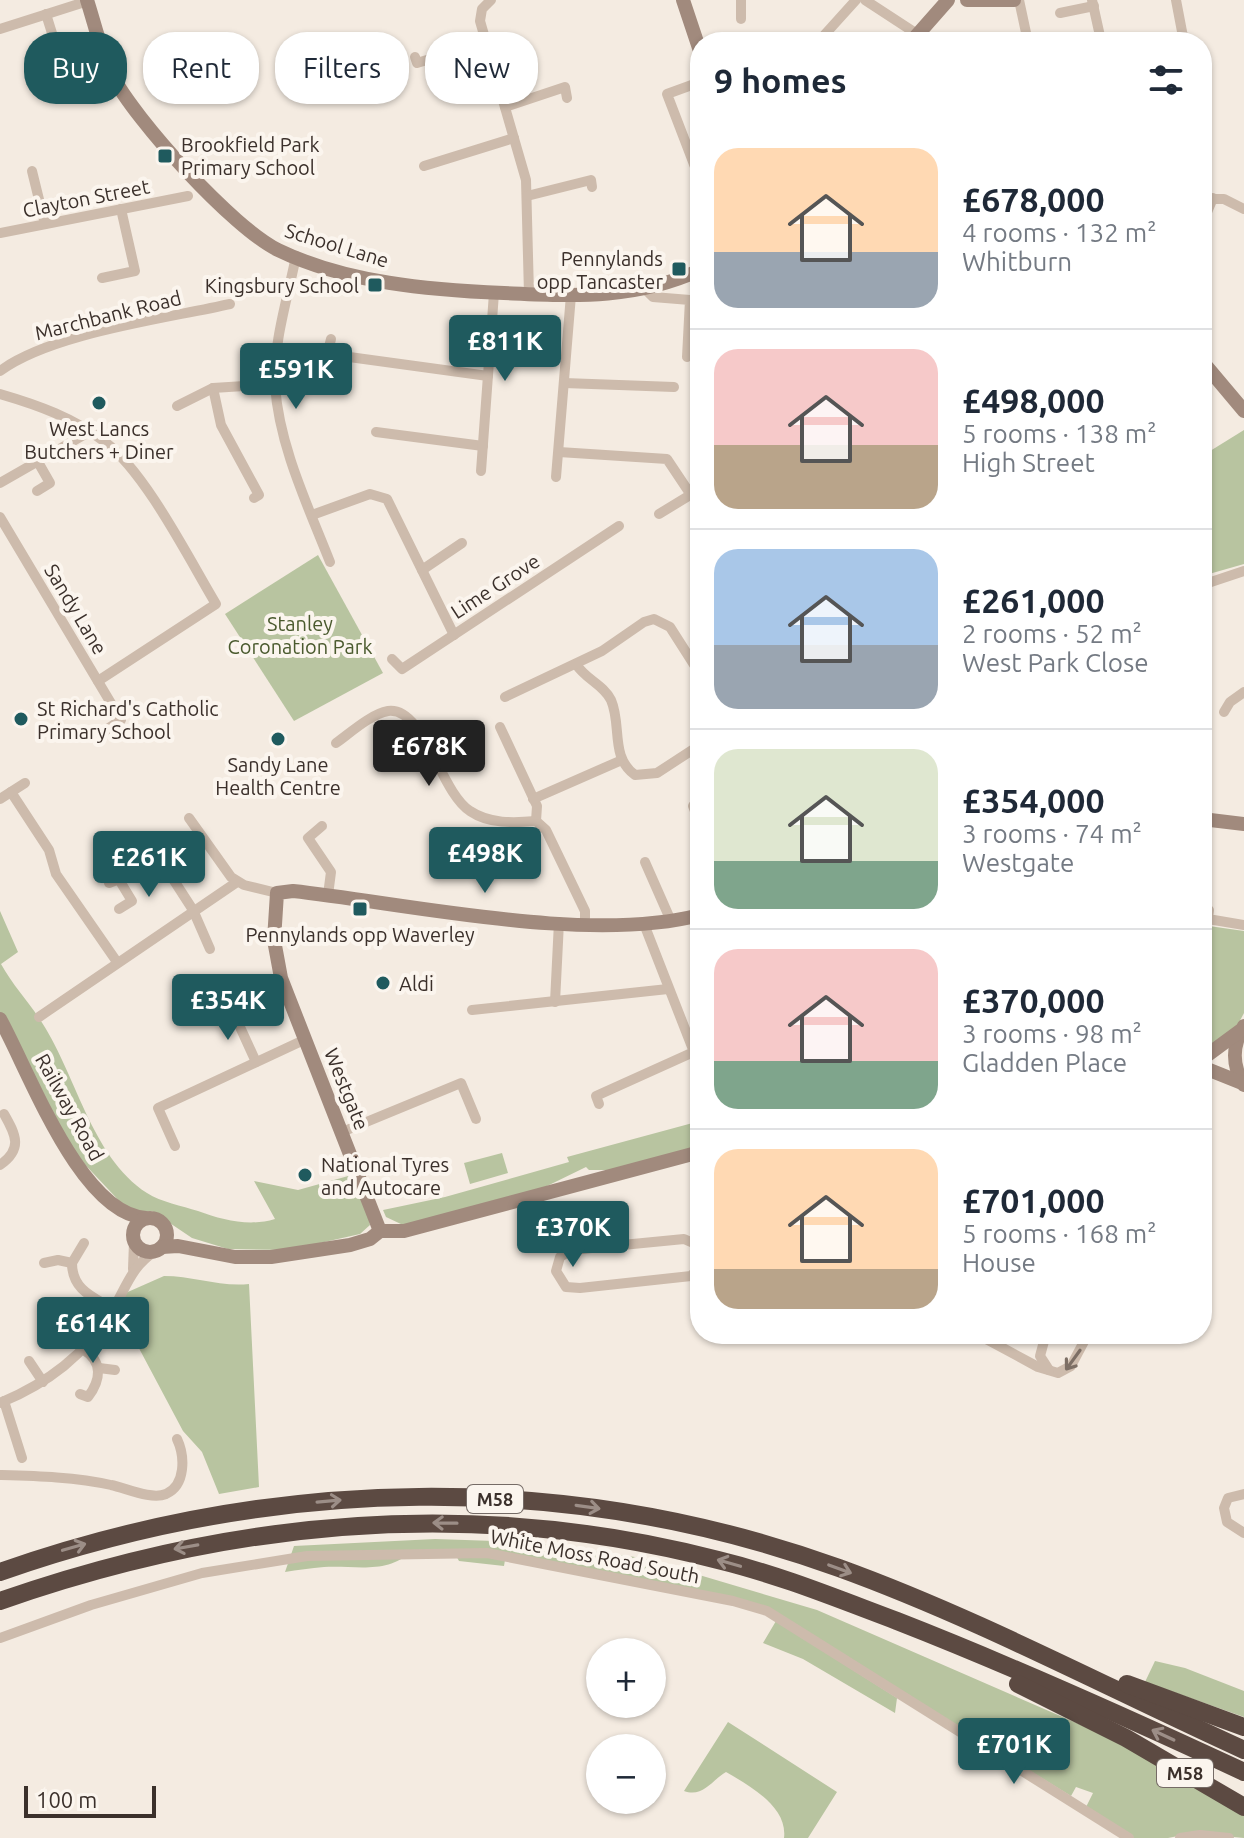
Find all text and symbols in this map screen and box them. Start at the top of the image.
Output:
chip: Buy [24,32,127,104]
chip: Rent [143,32,259,104]
chip: Filters [275,32,409,104]
chip: New [425,32,538,104]
icon: filters [1144,58,1188,102]
text: 9 homes [714,61,847,99]
place label: Brookfield Park Primary School [181,133,320,179]
marker: Brookfield Park Primary School [156,147,174,165]
street label: Clayton Street [21,174,152,222]
icon: home [778,180,874,276]
text: £678,000 [962,180,1105,218]
street label: School Lane [282,218,392,272]
text: 4 rooms · 132 m² [962,218,1157,247]
place label: Pennylands opp Tancaster [537,247,663,293]
text: Whitburn [962,247,1072,276]
marker: Pennylands opp Tancaster [670,260,688,278]
place label: Kingsbury School [205,274,359,297]
marker: Kingsbury School [366,276,384,294]
street label: Marchbank Road [32,286,184,344]
pin: £811K [449,315,561,383]
text: £811K [467,326,543,355]
pin: £591K [240,343,352,411]
text: £591K [258,354,334,383]
icon: home [778,381,874,477]
text: £498,000 [962,381,1105,419]
marker: West Lancs Butchers + Diner [90,394,108,412]
place label: West Lancs Butchers + Diner [24,417,174,463]
text: 5 rooms · 138 m² [962,419,1157,448]
text: High Street [962,448,1095,477]
street label: Lime Grove [446,549,544,623]
street label: Sandy Lane [40,560,112,658]
icon: home [778,581,874,677]
text: £261,000 [962,581,1105,619]
park label: Stanley Coronation Park [227,612,373,658]
text: 2 rooms · 52 m² [962,619,1142,648]
text: West Park Close [962,648,1149,677]
place label: St Richard's Catholic Primary School [37,697,219,743]
marker: St Richard's Catholic Primary School [12,710,30,728]
pin: £678K [373,720,485,788]
marker: Sandy Lane Health Centre [269,730,287,748]
text: £678K [391,731,467,760]
place label: Sandy Lane Health Centre [215,753,341,799]
icon: home [778,781,874,877]
text: £354,000 [962,781,1105,819]
text: 3 rooms · 74 m² [962,819,1142,848]
pin: £498K [429,827,541,895]
pin: £261K [93,831,205,899]
text: £498K [447,838,523,867]
text: £261K [111,842,187,871]
text: Westgate [962,848,1074,877]
marker: Pennylands opp Waverley [351,900,369,918]
place label: Pennylands opp Waverley [245,923,475,946]
place label: Aldi [399,972,434,995]
pin: £354K [172,974,284,1042]
marker: Aldi [374,974,392,992]
icon: home [778,981,874,1077]
text: £370,000 [962,981,1105,1019]
text: £354K [190,985,266,1014]
text: 3 rooms · 98 m² [962,1019,1142,1048]
street label: Westgate [320,1045,374,1133]
text: Gladden Place [962,1048,1127,1077]
street label: Railway Road [31,1049,109,1165]
place label: National Tyres and Autocare [321,1153,449,1199]
marker: National Tyres and Autocare [296,1166,314,1184]
icon: home [778,1181,874,1277]
text: £701,000 [962,1181,1105,1219]
pin: £370K [517,1201,629,1269]
text: £370K [535,1212,611,1241]
text: 5 rooms · 168 m² [962,1219,1157,1248]
text: House [962,1248,1036,1277]
pin: £614K [37,1297,149,1365]
text: £614K [55,1308,131,1337]
one-way arrow [1065,1349,1082,1370]
road number: M58 [467,1485,523,1513]
one-way arrow [315,1493,342,1508]
one-way arrow [575,1500,601,1515]
one-way arrow [432,1515,459,1531]
street label: White Moss Road South [488,1524,702,1588]
one-way arrow [60,1539,86,1554]
one-way arrow [174,1541,199,1556]
one-way arrow [717,1555,743,1570]
one-way arrow [827,1563,852,1577]
map controls [586,1638,666,1814]
button: + [586,1638,666,1718]
pin: £701K [958,1718,1070,1786]
one-way arrow [1151,1727,1175,1742]
text: £701K [976,1729,1052,1758]
button: − [586,1734,666,1814]
road number: M58 [1157,1759,1213,1787]
scale bar [24,1782,156,1818]
text: 100 m [36,1787,97,1812]

